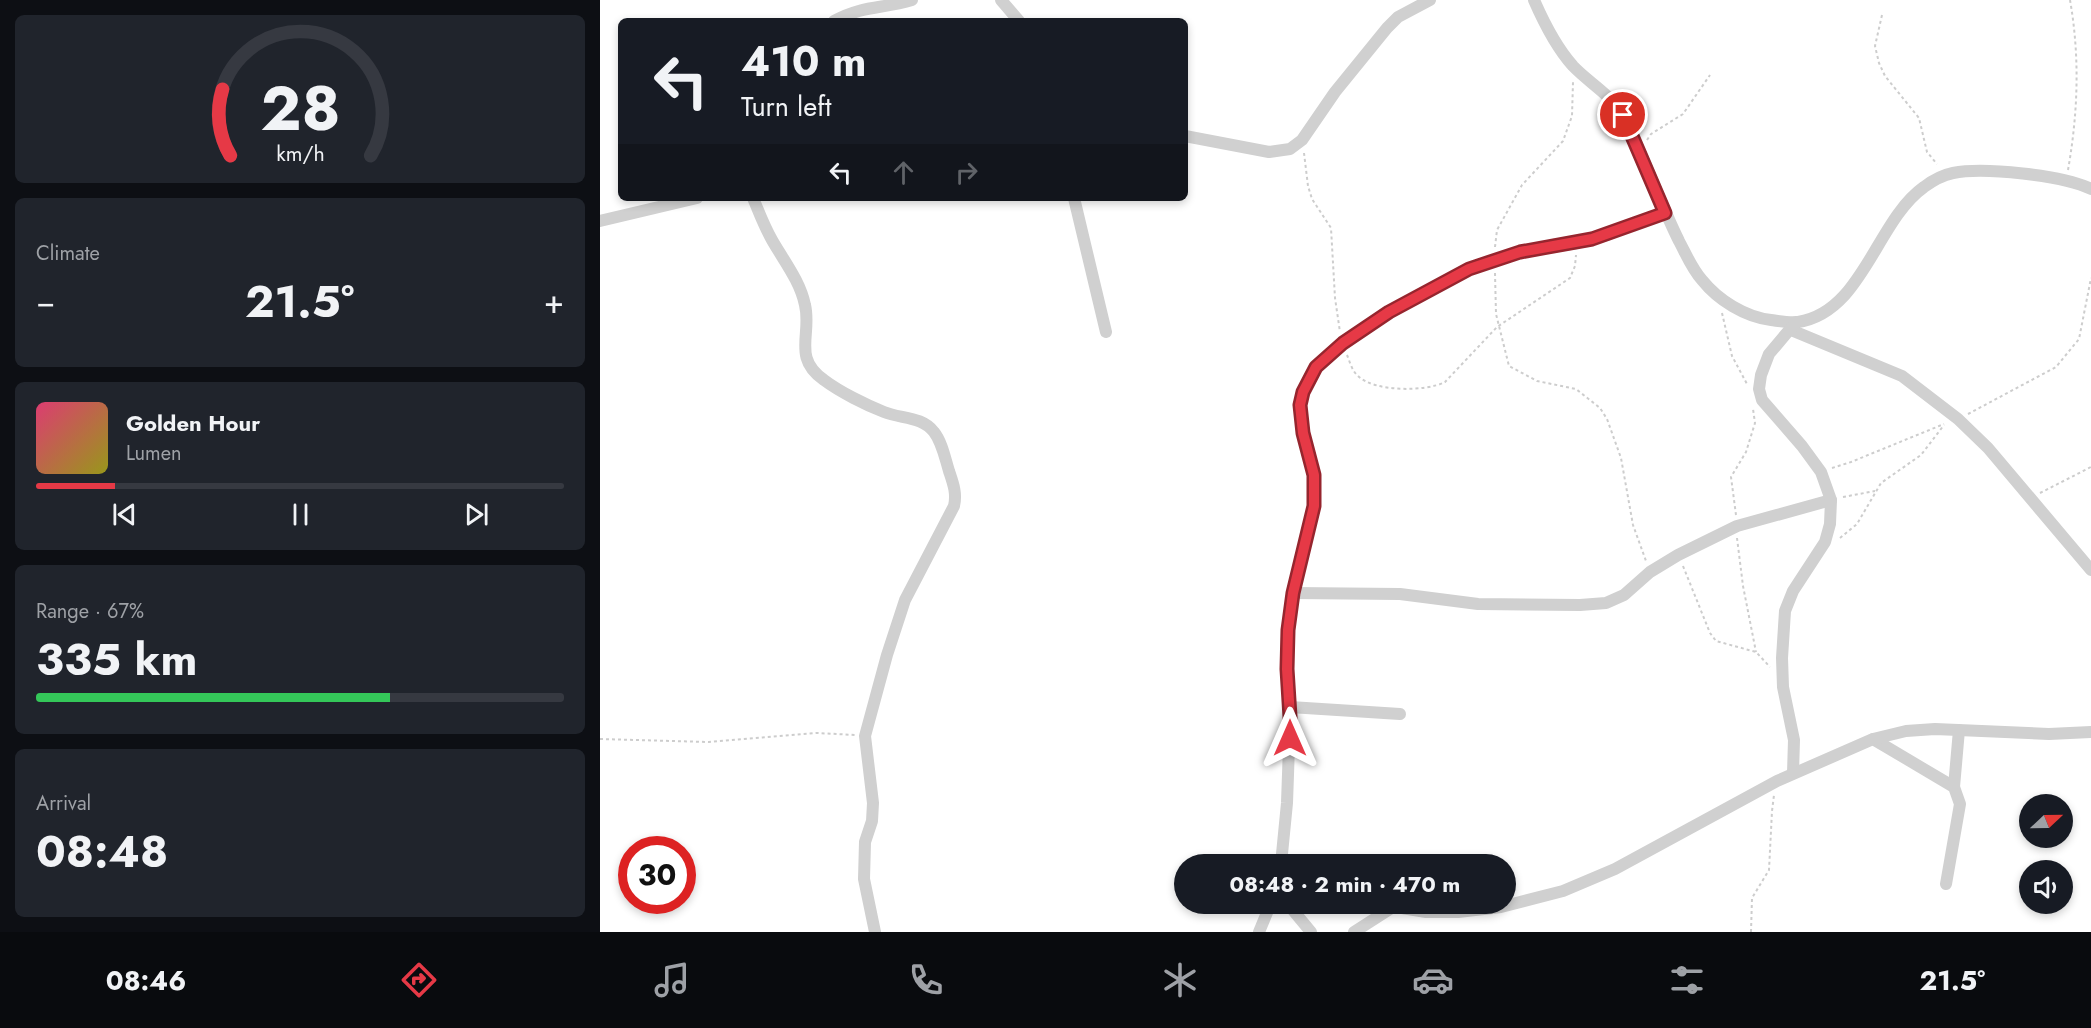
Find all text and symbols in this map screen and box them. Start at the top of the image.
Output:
text: 410 m [741,31,867,92]
icon: left [642,42,720,120]
text: 28 [260,63,340,153]
text: Turn left [741,87,831,126]
pin [1597,89,1648,140]
icon: arrive [1606,98,1639,131]
text: km/h [276,139,324,170]
icon: left [824,156,857,189]
icon: ahead [887,156,920,189]
icon: right [950,156,983,189]
text: Climate [36,239,100,268]
text: 21.5° [245,269,354,334]
text: − [36,278,55,325]
text: + [544,278,564,325]
text: Golden Hour [126,407,260,439]
text: Lumen [126,439,182,468]
icon: previous [108,498,141,531]
icon: pause [284,498,317,531]
icon: next [460,498,493,531]
text: Range · 67% [36,597,144,626]
text: 335 km [36,627,197,692]
position arrow [1258,706,1322,770]
text: Arrival [36,789,91,818]
north arrow [2019,794,2073,848]
map controls [2019,794,2073,914]
text: 08:48 [36,819,168,884]
speed limit sign: 30 [618,836,696,914]
button: sound [2019,860,2073,914]
text: 08:48 · 2 min · 470 m [1230,868,1460,900]
icon: directions [398,959,440,1001]
icon: music [651,959,693,1001]
icon: phone [905,959,947,1001]
icon: climate [1159,959,1201,1001]
icon: car [1412,959,1454,1001]
icon: filters [1666,959,1708,1001]
text: 08:46 [106,961,186,1000]
text: 21.5° [1920,961,1985,1000]

